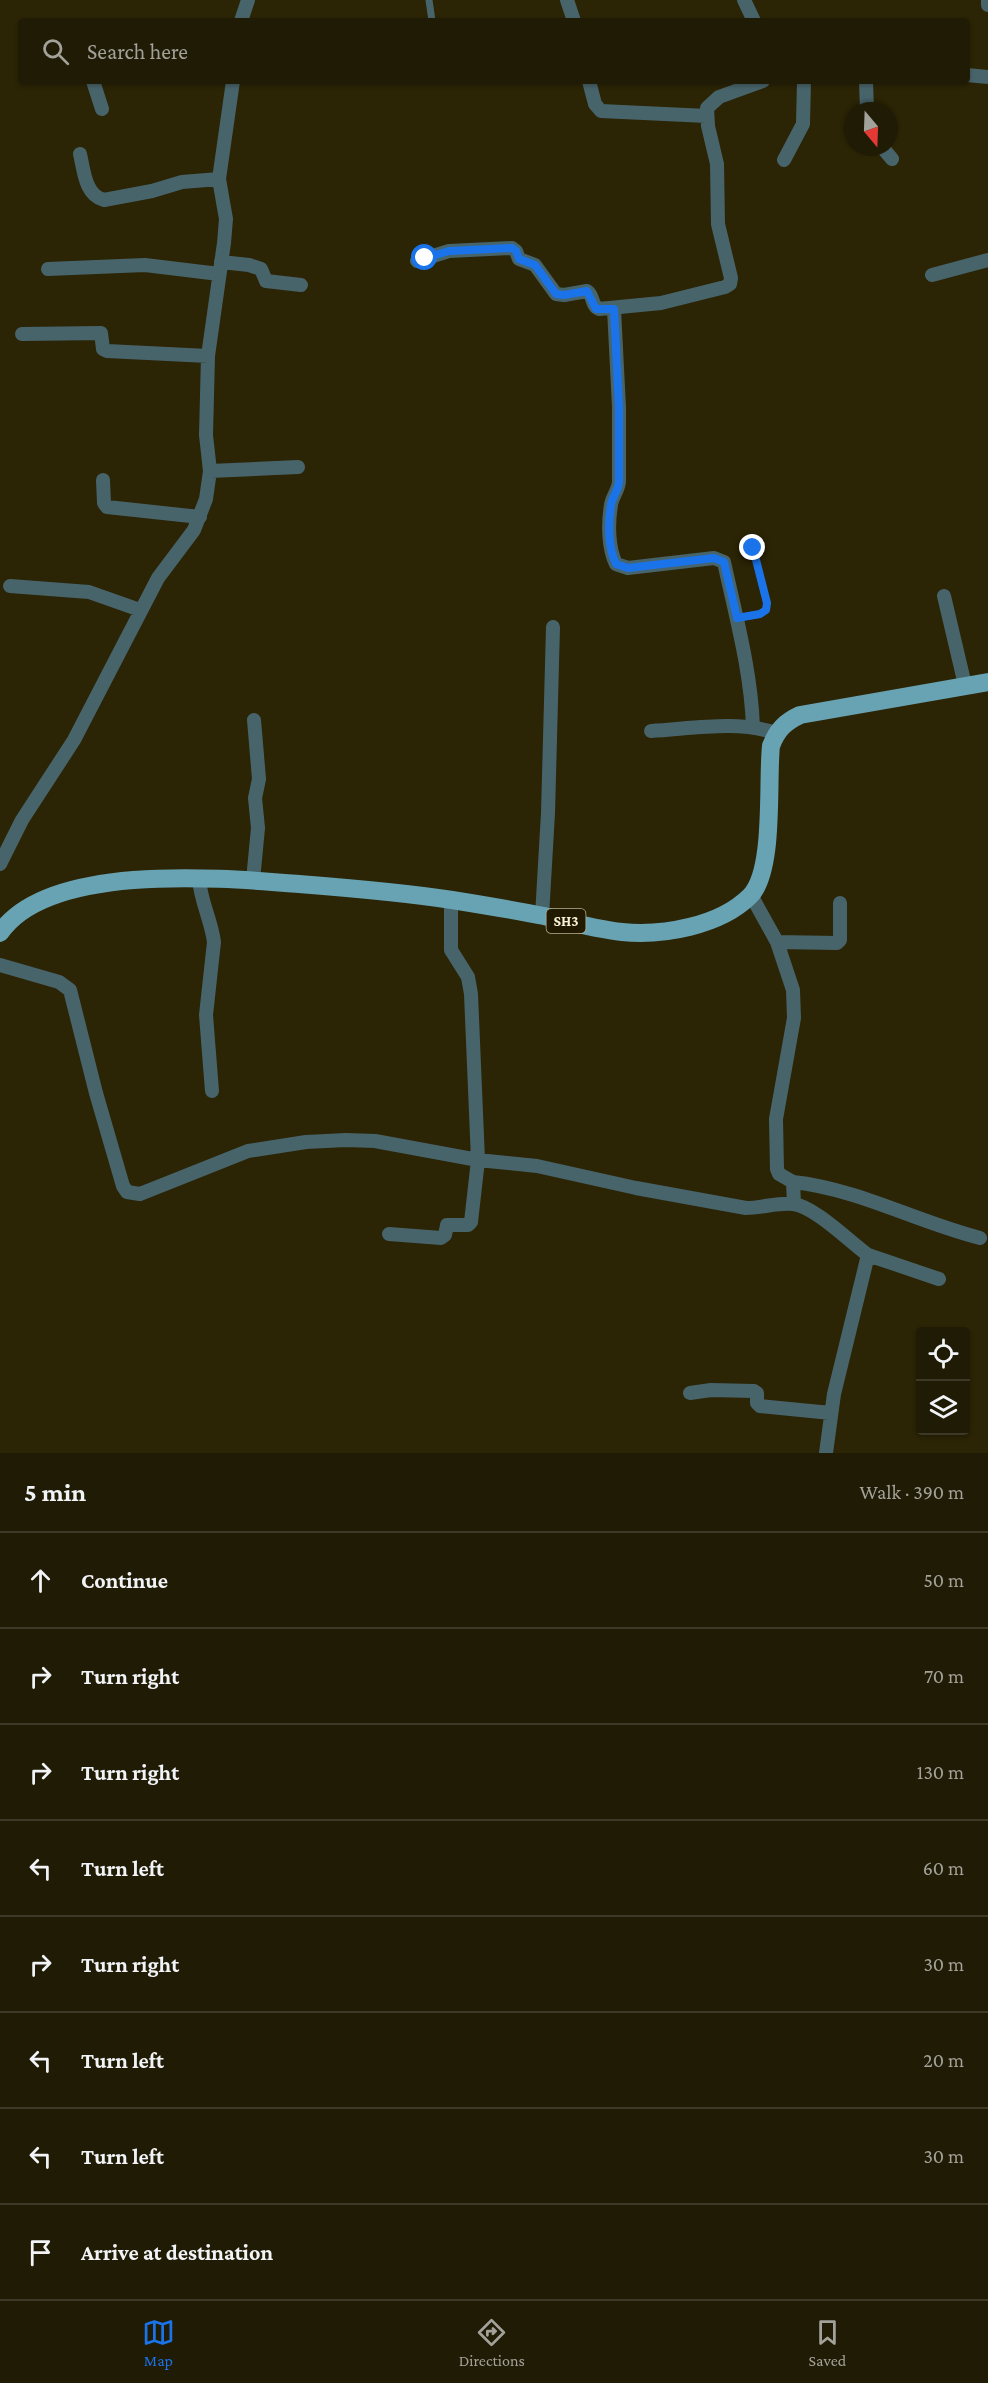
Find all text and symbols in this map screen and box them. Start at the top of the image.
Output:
search box [18,18,970,84]
icon: search [39,35,72,68]
text: Search here [87,39,188,64]
north arrow [844,102,898,156]
route start [411,244,437,270]
route end [739,534,765,560]
road number: SH3 [546,909,586,933]
map controls [916,1327,970,1435]
button: locate [916,1327,970,1381]
button: layers [916,1381,970,1435]
text: 5 min [24,1478,86,1507]
text: Walk · 390 m [859,1481,964,1503]
icon: ahead [24,1564,57,1597]
text: Continue [81,1568,168,1593]
text: 50 m [923,1569,964,1591]
icon: right [24,1660,57,1693]
text: Turn right [81,1664,179,1689]
text: 70 m [924,1665,964,1687]
icon: right [24,1756,57,1789]
text: Turn right [81,1760,179,1785]
text: 130 m [917,1761,964,1783]
icon: left [24,1852,57,1885]
text: Turn left [81,1856,164,1881]
text: 60 m [923,1857,964,1879]
icon: right [24,1948,57,1981]
text: Turn right [81,1952,179,1977]
text: 30 m [923,1953,964,1975]
icon: left [24,2044,57,2077]
text: Turn left [81,2048,164,2073]
text: 20 m [923,2049,964,2071]
icon: left [24,2140,57,2173]
text: Turn left [81,2144,164,2169]
text: 30 m [923,2145,964,2167]
icon: arrive [24,2236,57,2269]
text: Arrive at destination [81,2240,273,2265]
tab: Map [142,2316,175,2369]
tab: Directions [459,2316,525,2369]
tab: Saved [809,2316,846,2369]

